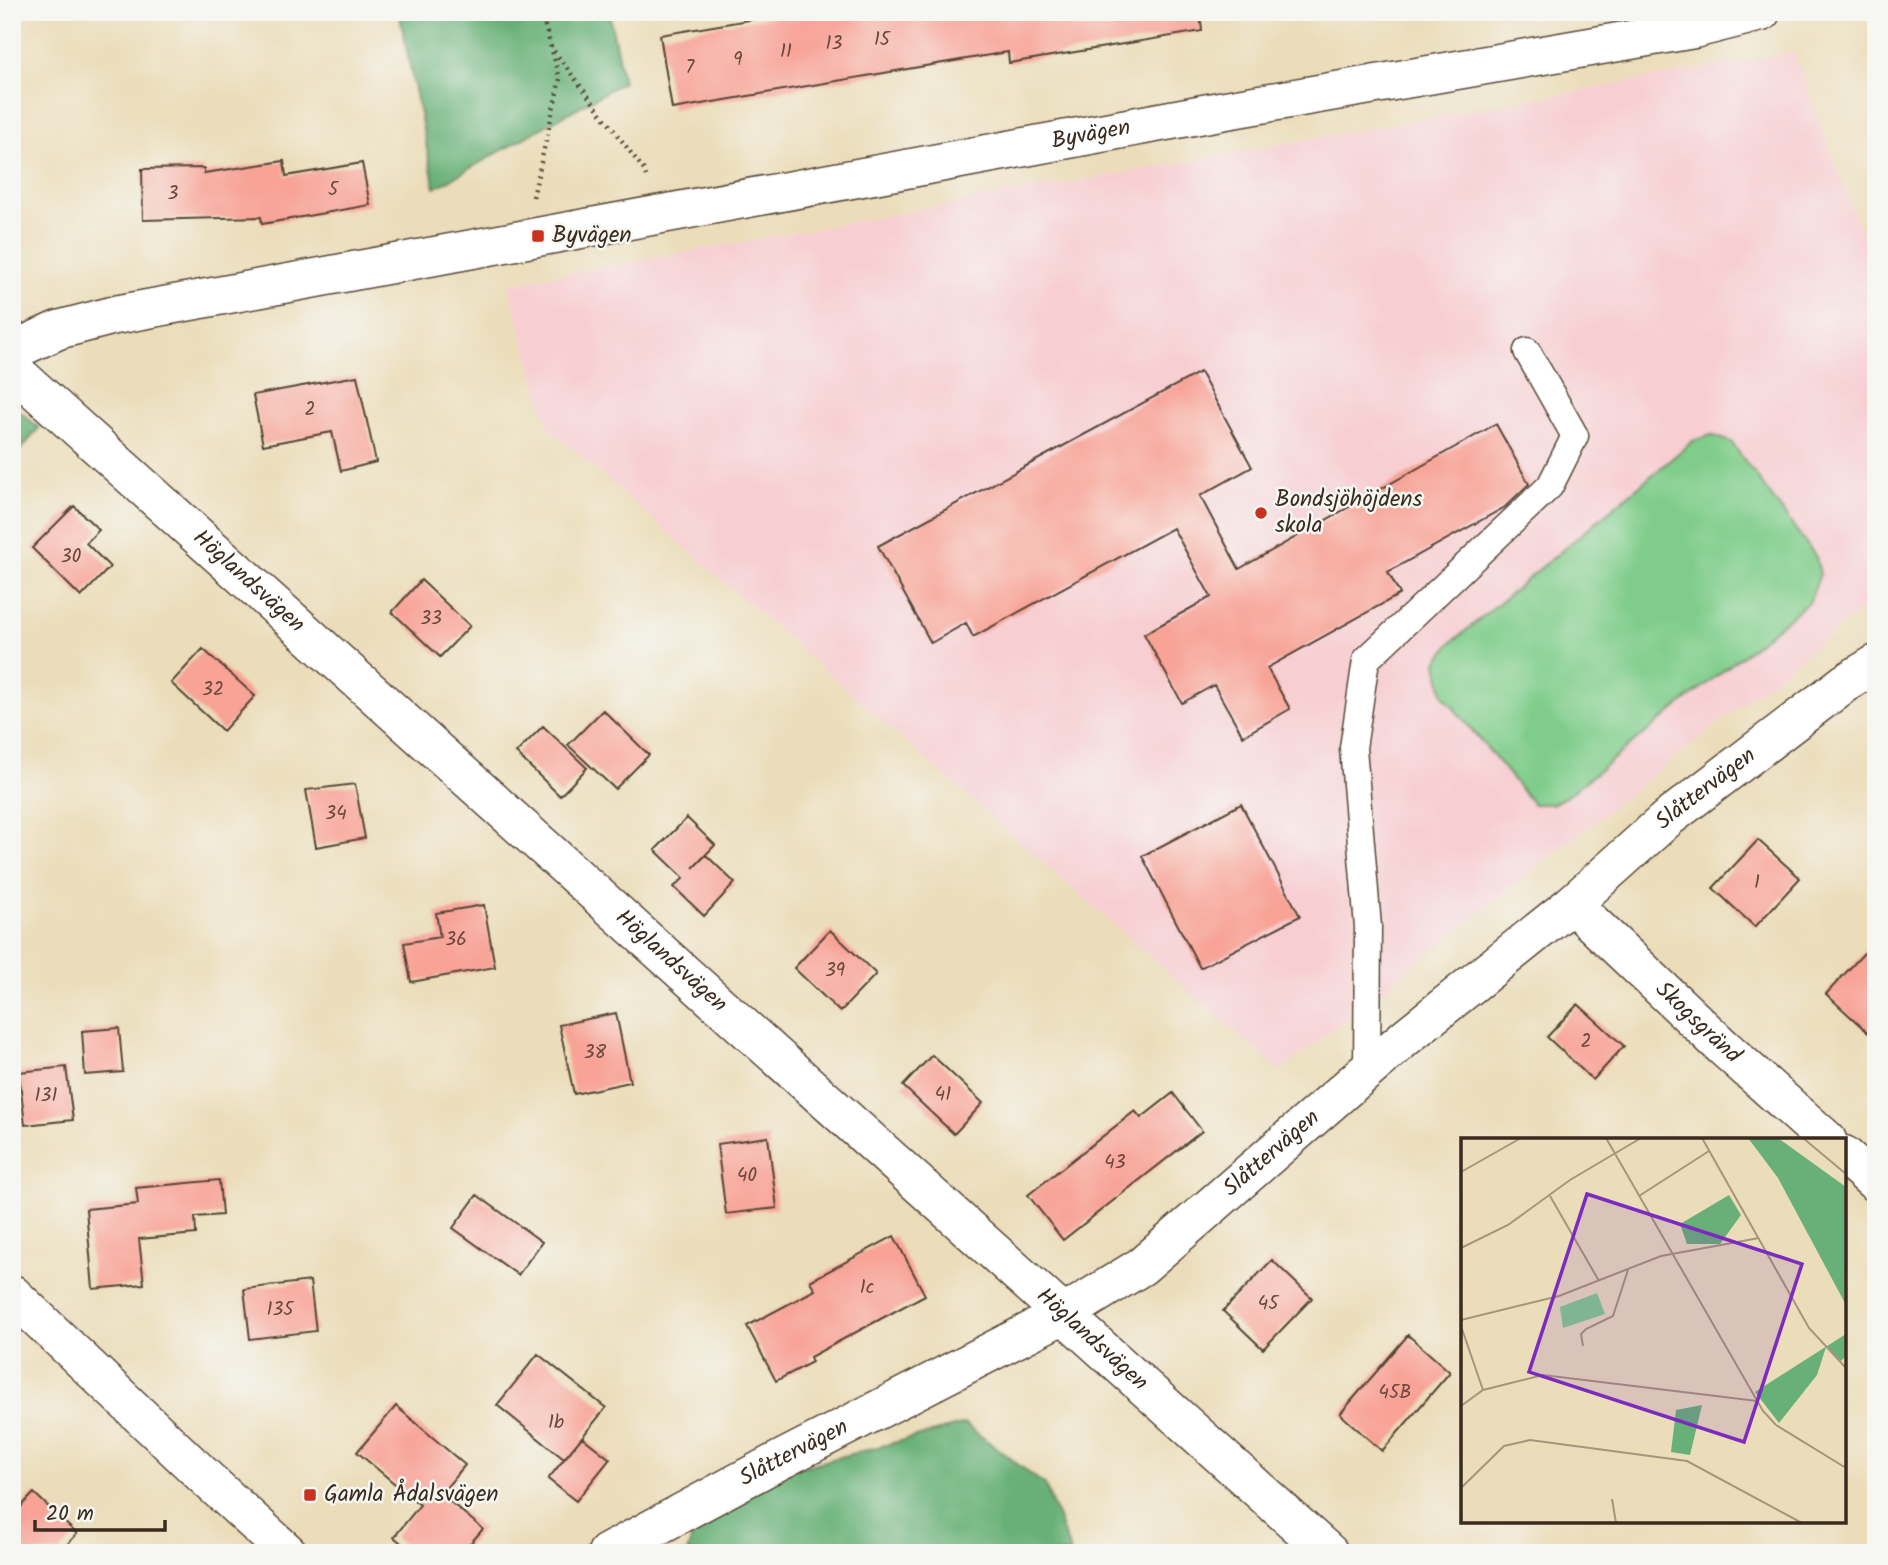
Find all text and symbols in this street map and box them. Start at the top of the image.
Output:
house number: 15 [874,25,892,55]
house number: 13 [826,29,843,59]
house number: 11 [780,37,792,67]
house number: 9 [733,45,743,75]
house number: 7 [686,53,696,83]
street label: Byvägen [1049,110,1133,160]
house number: 5 [328,175,340,205]
house number: 3 [168,179,179,209]
place label: Byvägen [552,218,632,254]
marker: Byvägen [530,228,546,244]
house number: 2 [304,395,316,425]
place label: Bondsjöhöjdens skola [1275,482,1422,544]
marker: Bondsjöhöjdens skola [1253,505,1269,521]
street label: Höglandsvägen [184,521,313,642]
house number: 30 [61,542,81,572]
house number: 33 [420,604,442,634]
house number: 32 [202,675,224,705]
street label: Slåttervägen [1647,739,1764,839]
house number: 34 [325,799,347,829]
house number: 1 [1754,868,1760,898]
street label: Höglandsvägen [606,901,735,1022]
house number: 36 [445,925,467,955]
house number: 39 [825,956,845,986]
street label: Skogsgränd [1646,973,1749,1073]
house number: 2 [1580,1027,1592,1057]
house number: 38 [584,1038,607,1068]
house number: 41 [935,1080,951,1110]
house number: 131 [35,1081,57,1111]
street label: Slåttervägen [1215,1101,1328,1206]
inset map [1461,1138,1846,1523]
house number: 43 [1104,1148,1126,1178]
house number: 40 [737,1161,757,1191]
house number: 1c [860,1273,874,1303]
street label: Höglandsvägen [1027,1279,1156,1400]
house number: 45 [1258,1289,1280,1319]
house number: 135 [266,1295,295,1325]
house number: 45B [1379,1378,1411,1408]
house number: 1b [548,1408,564,1438]
street label: Slåttervägen [733,1410,855,1497]
place label: Gamla Ådalsvägen [324,1477,499,1513]
marker: Gamla Ådalsvägen [302,1487,318,1503]
scale bar [35,1488,164,1532]
text: 20 m [46,1498,94,1531]

